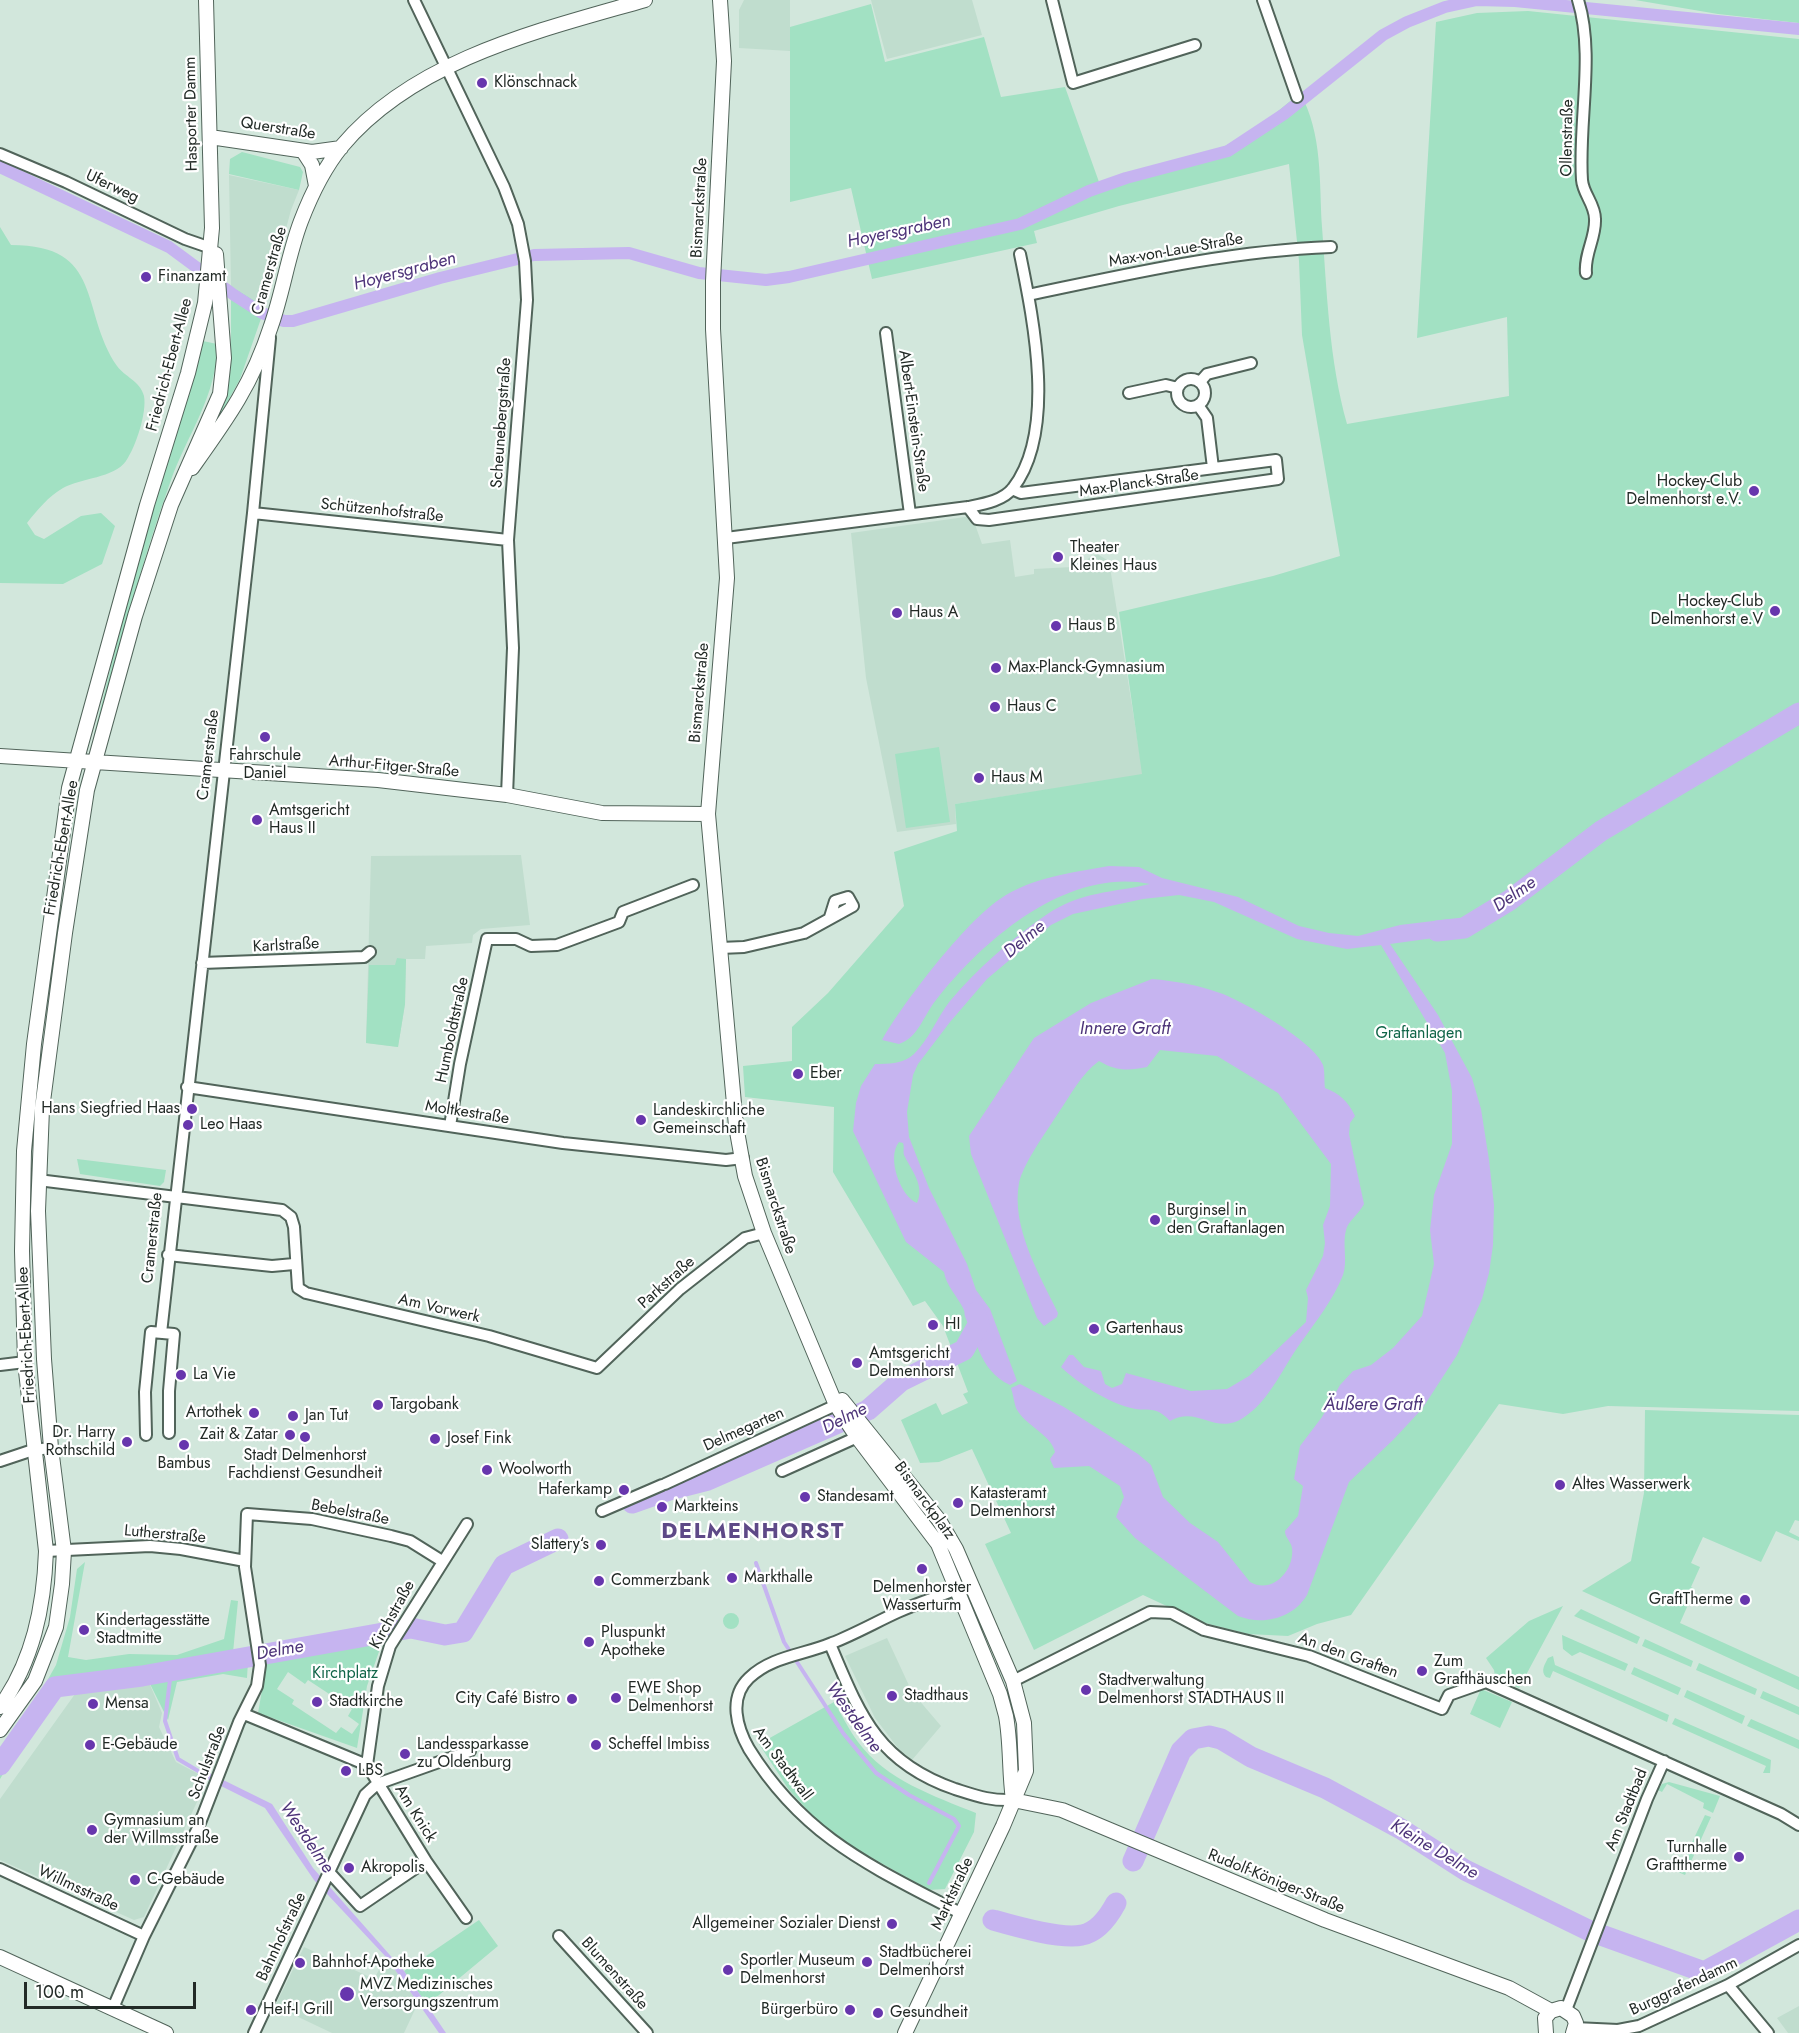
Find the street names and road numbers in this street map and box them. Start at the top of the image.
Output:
street label: Hasporter Damm [181,56,203,172]
street label: Ollenstraße [1558,99,1578,177]
street label: Querstraße [239,114,317,144]
street label: Bismarckstraße [688,157,712,259]
street label: Uferweg [82,166,142,208]
street label: Cramerstraße [248,225,292,317]
street label: Max-von-Laue-Straße [1107,230,1245,272]
street label: Friedrich-Ebert-Allee [143,296,197,434]
street label: Albert-Einstein-Straße [894,349,932,493]
street label: Scheunebergstraße [488,357,516,489]
street label: Max-Planck-Straße [1078,466,1200,502]
street label: Schützenhofstraße [320,495,444,527]
street label: Bismarckstraße [686,642,714,744]
street label: Cramerstraße [194,709,224,801]
street label: Arthur-Fitger-Straße [328,752,460,782]
street label: Friedrich-Ebert-Allee [41,779,83,917]
street label: Karlstraße [252,935,320,957]
street label: Humboldtstraße [432,975,474,1085]
street label: Moltkestraße [424,1097,510,1129]
street label: Bismarckstraße [750,1155,800,1257]
street label: Cramerstraße [139,1192,167,1284]
street label: Parkstraße [635,1253,699,1313]
street label: Friedrich-Ebert-Allee [14,1266,40,1404]
street label: Am Vorwerk [396,1290,482,1328]
street label: Delmegarten [701,1404,787,1456]
street label: Bismarckplatz [889,1458,959,1544]
street label: Bebelstraße [309,1496,391,1530]
street label: Lutherstraße [123,1522,207,1548]
street label: Kirchstraße [366,1577,420,1653]
street label: An den Graften [1295,1629,1401,1683]
street label: Schulstraße [185,1723,231,1803]
street label: Am Stadtwall [748,1723,816,1805]
street label: Am Stadtbad [1602,1766,1652,1854]
street label: Am Knick [390,1782,440,1846]
street label: Rudolf-Königer-Straße [1205,1846,1347,1918]
street label: Marktstraße [928,1855,978,1933]
street label: Willmsstraße [35,1862,121,1916]
street label: Bahnhofstraße [253,1889,311,1985]
street label: Blumenstraße [576,1934,652,2014]
street label: Burggrafendamm [1627,1954,1741,2020]

